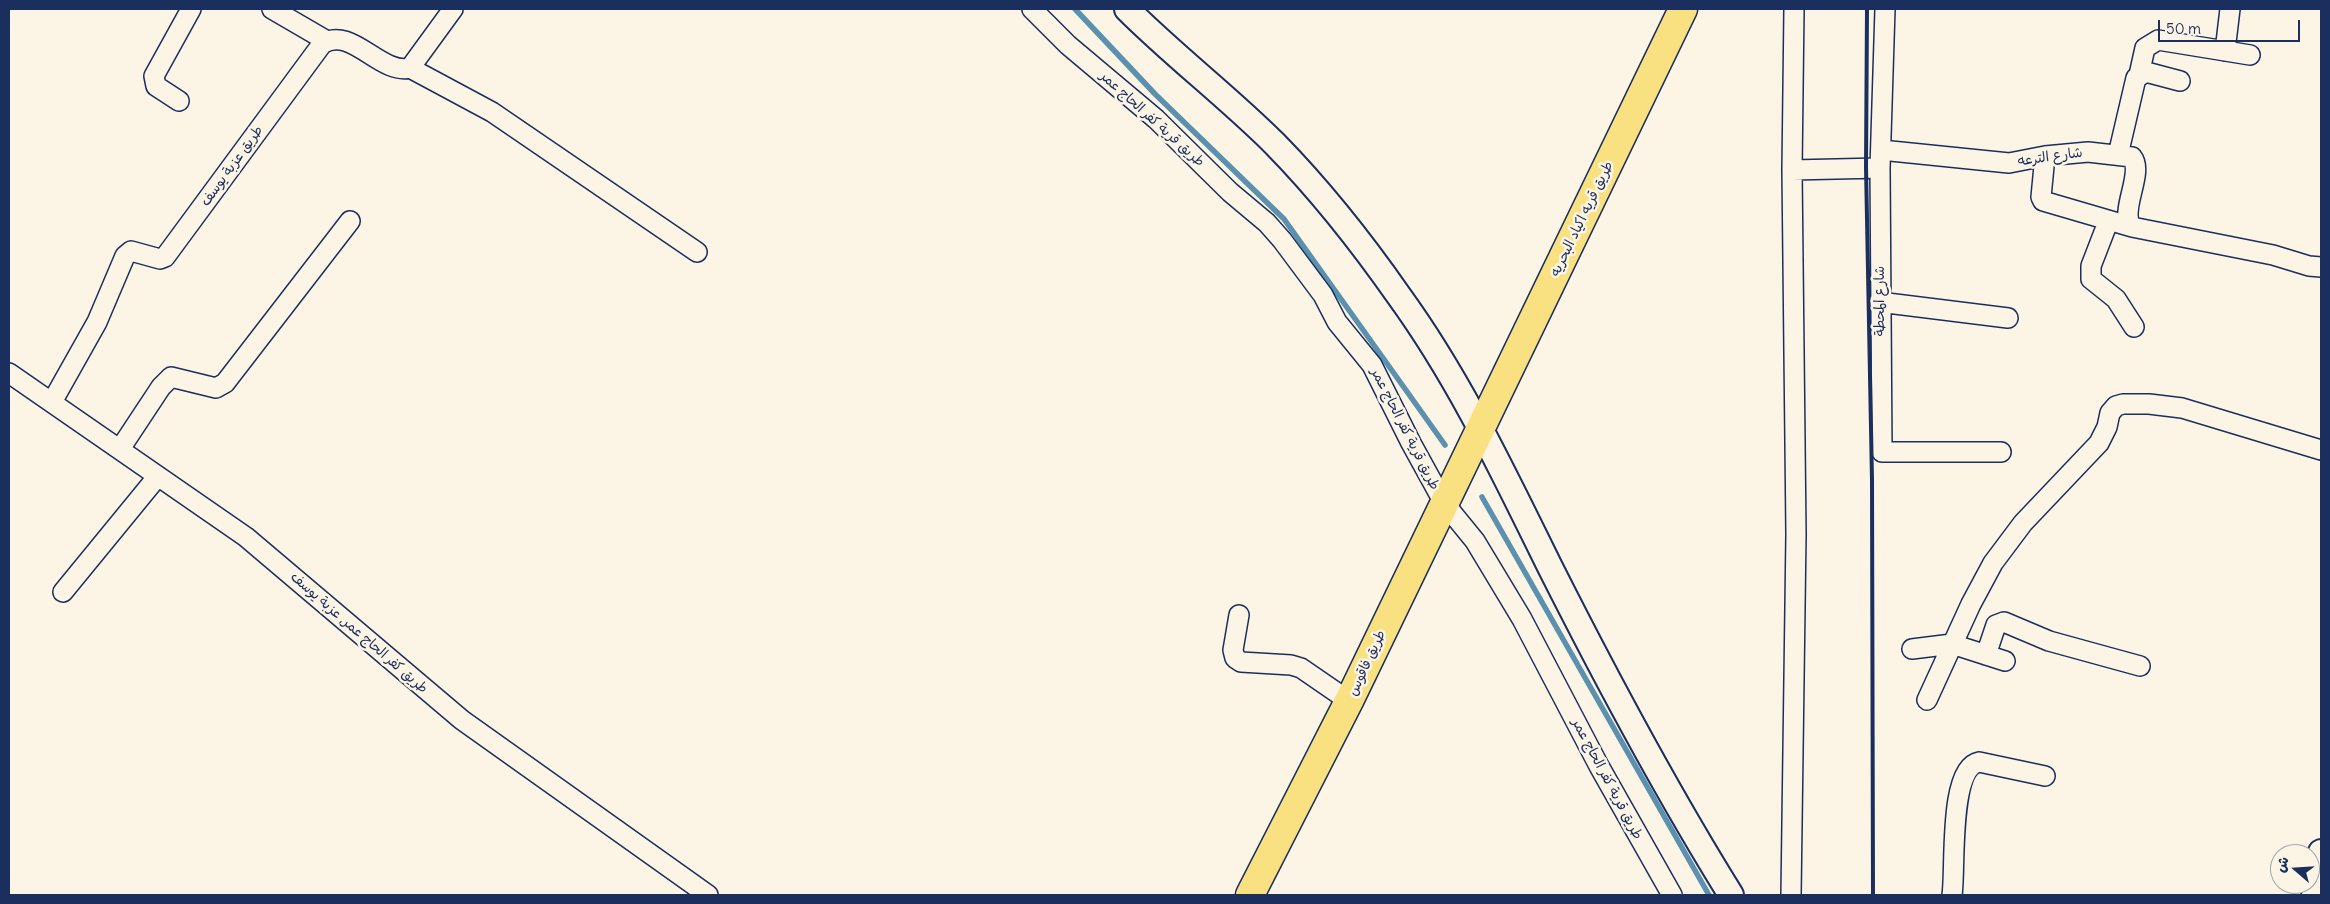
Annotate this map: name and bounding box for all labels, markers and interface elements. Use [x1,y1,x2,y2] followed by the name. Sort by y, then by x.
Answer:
[2160,10,2302,42] scale bar
[2166,19,2201,38] text: 50 m
[1096,68,1208,170] street label: طريق قرية كفر الحاج عمر
[197,122,267,210] street label: طريق عزبة يوسف
[2016,144,2084,170] street label: شارع الترعه
[1547,159,1617,279] street label: طريق قريه اكياد البحريه
[1872,266,1888,336] street label: شارع المحطة
[1367,365,1443,493] street label: طريق قرية كفر الحاج عمر
[287,569,431,697] street label: طريق كفر الحاج عمر, عزبة يوسف
[1344,627,1390,699] street label: طريق فاقوس
[1568,715,1646,843] street label: طريق قرية كفر الحاج عمر
[2270,844,2320,894] north arrow
[2271,854,2293,875] text: ش

